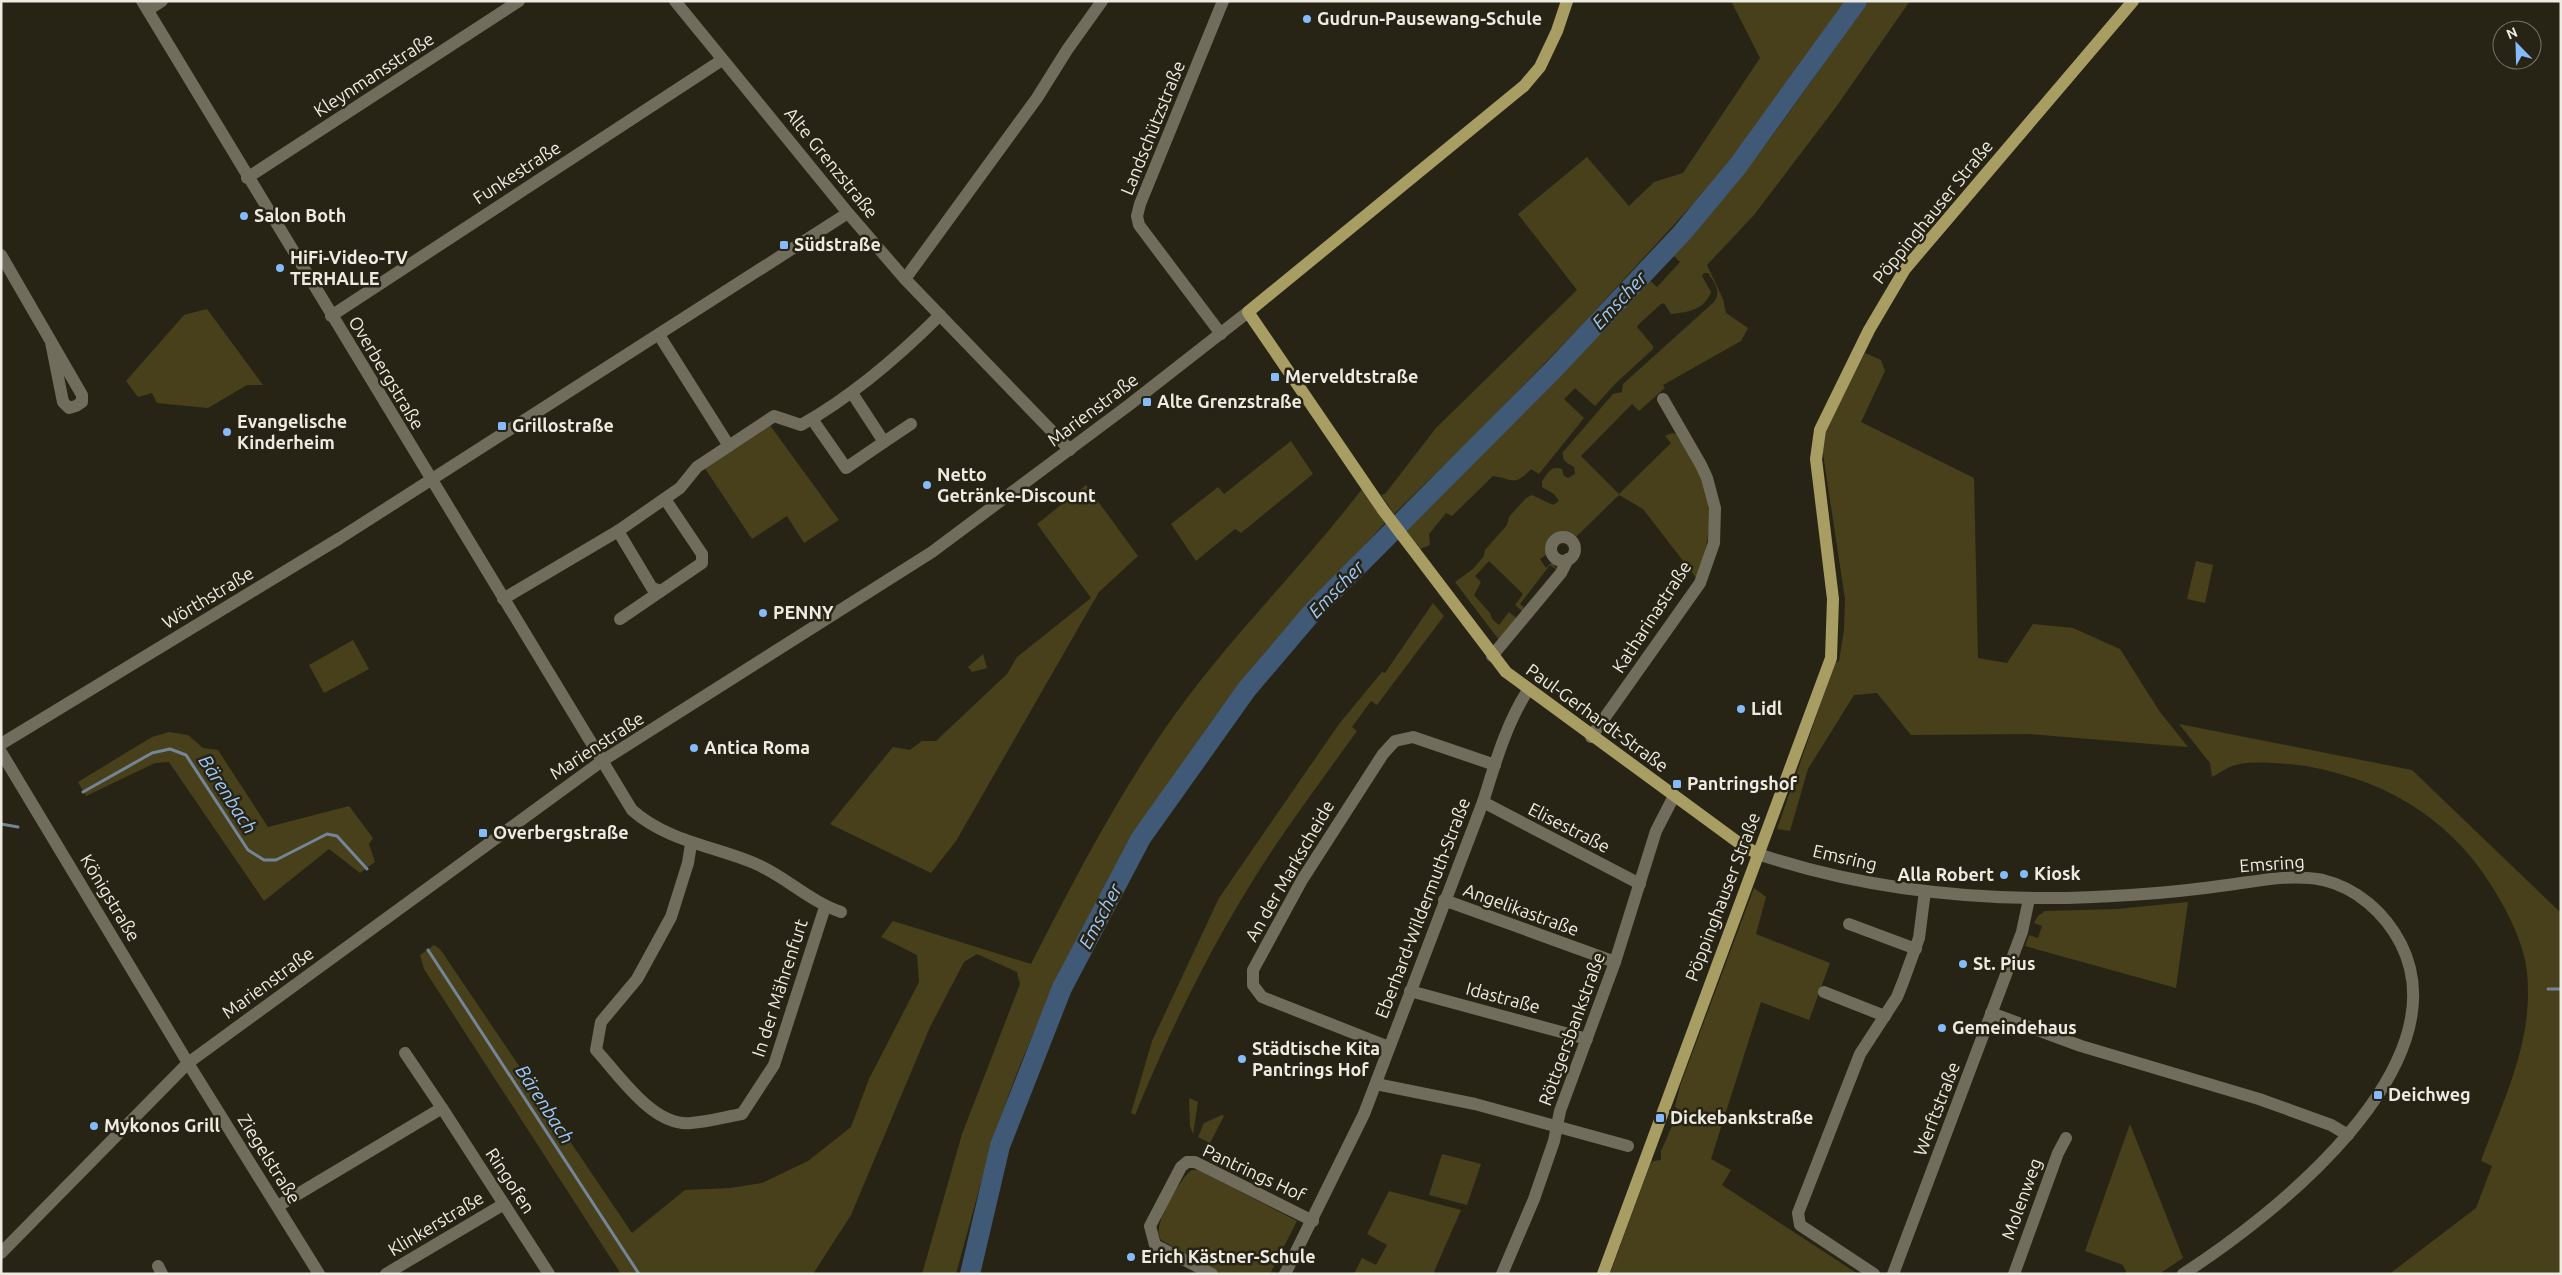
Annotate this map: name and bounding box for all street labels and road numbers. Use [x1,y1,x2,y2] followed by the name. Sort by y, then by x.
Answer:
[310,28,437,120] street label: Kleynmansstraße
[1116,58,1188,198] street label: Landschützstraße
[781,103,882,222] street label: Alte Grenzstraße
[469,136,564,208] street label: Funkestraße
[1868,136,1996,287] street label: Pöppinghauser Straße
[345,312,429,433] street label: Overbergstraße
[1043,369,1142,450] street label: Marienstraße
[1608,557,1695,676] street label: Katharinastraße
[158,562,257,632] street label: Wörthstraße
[1523,659,1673,775] street label: Paul-Gerhardt-Straße
[546,707,647,783] street label: Marienstraße
[1371,795,1473,1021] street label: Eberhard-Wildermuth-Straße
[1241,796,1338,945] street label: An der Markscheide
[1525,798,1613,856] street label: Elisestraße
[1681,809,1763,984] street label: Pöppinghauser Straße
[1811,840,1879,874] street label: Emsring
[77,850,145,945] street label: Königstraße
[2239,851,2305,875] street label: Emsring
[1461,879,1582,939] street label: Angelikastraße
[747,916,811,1059] street label: In der Mährenfurt
[218,942,317,1022] street label: Marienstraße
[1534,949,1608,1108] street label: Röttgersbankstraße
[1464,978,1543,1017] street label: Idastraße
[1909,1059,1963,1158] street label: Werftstraße
[234,1110,305,1207] street label: Ziegelstraße
[1200,1140,1309,1205] street label: Pantrings Hof
[482,1144,539,1217] street label: Ringofen
[1997,1155,2045,1242] street label: Molenweg
[384,1187,487,1259] street label: Klinkerstraße

